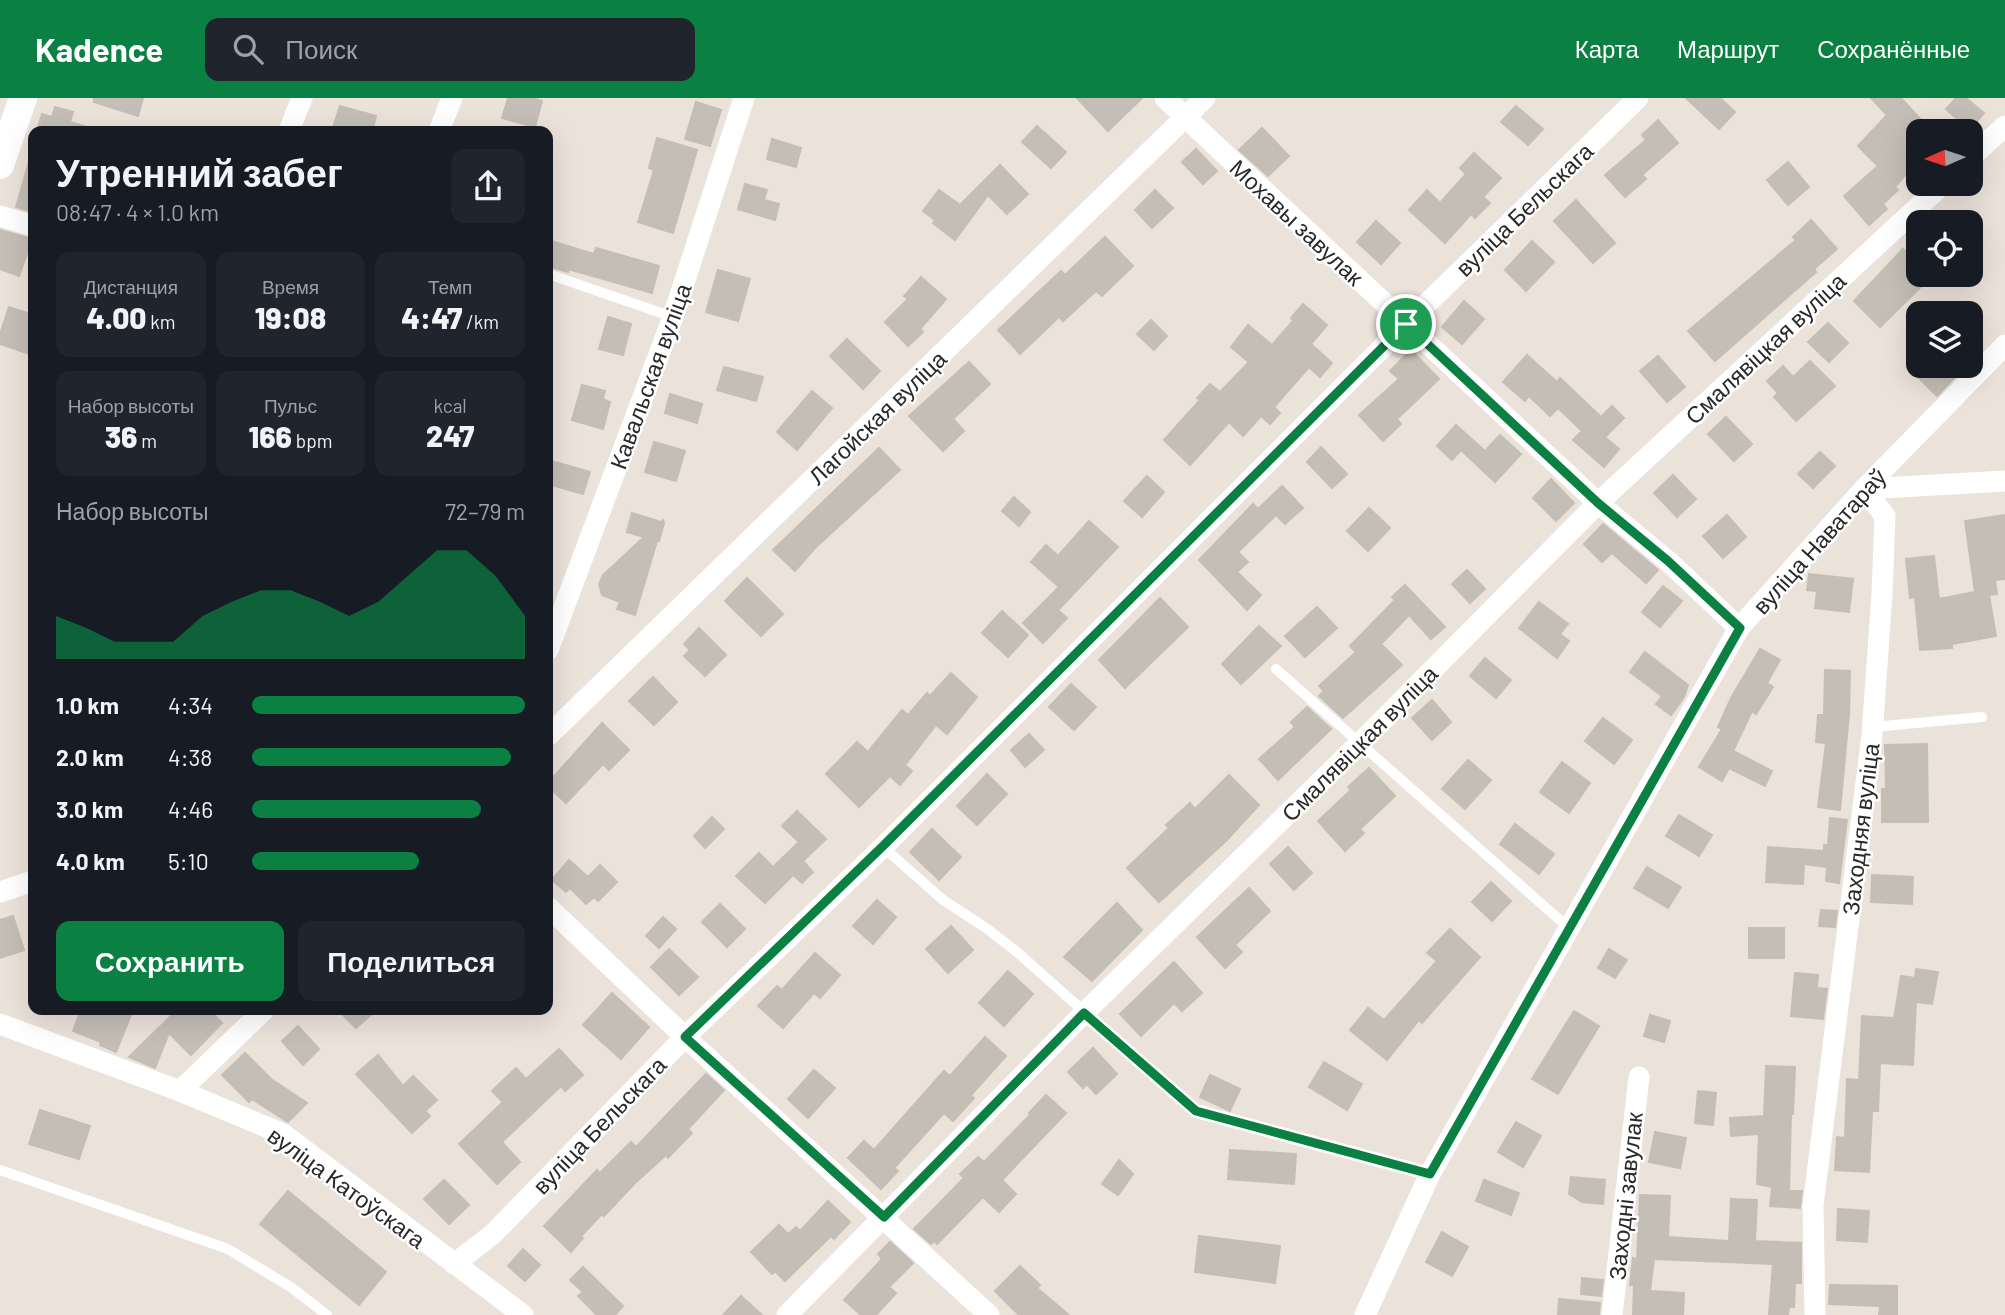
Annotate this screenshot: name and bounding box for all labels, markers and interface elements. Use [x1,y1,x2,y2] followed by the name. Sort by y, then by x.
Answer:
[205,18,695,81] search box
[35,29,163,69] text: Kadence
[229,30,267,68] icon: search
[285,33,357,64] text: Поиск
[1575,34,1639,63] text: Карта
[1677,34,1779,63] text: Маршрут
[1817,34,1970,63] text: Сохранённые
[1906,119,1983,196] north arrow
[1906,119,1983,378] map controls
[1450,136,1599,282] street label: вуліца Бельскага
[56,149,343,195] text: Утренний забег
[451,149,525,223] button: share
[1225,153,1370,291] street label: Мохавы завулак
[56,198,219,226] text: 08:47 · 4 × 1.0 km
[1906,210,1983,287] button: locate
[1679,266,1851,430] street label: Смалявіцкая вуліца
[84,275,178,298] text: Дистанция
[262,275,319,298] text: Время
[428,275,472,298] text: Темп
[603,279,697,473] street label: Кавальская вуліца
[1376,294,1436,354] pin
[86,299,146,335] text: 4.00
[255,299,326,335] text: 19:08
[401,299,462,335] text: 4:47
[1906,301,1983,378] button: layers
[1387,305,1425,343] icon: arrive
[146,310,176,333] text: km
[462,310,499,333] text: /km
[802,344,952,490] street label: Лагойская вуліца
[68,394,194,417] text: Набор высоты
[264,394,317,417] text: Пульс
[434,394,467,417] text: kcal
[426,417,474,453] text: 247
[105,418,137,454] text: 36
[249,418,292,454] text: 166
[137,429,157,452] text: m
[292,429,332,452] text: bpm
[1746,462,1892,619] street label: вуліца Наватараў
[56,497,209,525] text: Набор высоты
[445,497,525,525] text: 72–79 m
[1275,659,1443,827] street label: Смалявіцкая вуліца
[56,691,119,719] text: 1.0 km
[168,691,213,719] text: 4:34
[1836,741,1884,917] street label: Заходняя вуліца
[56,743,124,771] text: 2.0 km
[168,743,212,771] text: 4:38
[56,795,123,823] text: 3.0 km
[168,795,213,823] text: 4:46
[56,847,125,875] text: 4.0 km
[168,847,209,875] text: 5:10
[56,921,284,1001] button: Сохранить
[298,921,525,1001] button: Поделиться
[526,1050,672,1199] street label: вуліца Бельскага
[1602,1110,1648,1281] street label: Заходні завулак
[263,1121,431,1254] street label: вуліца Катоўскага

